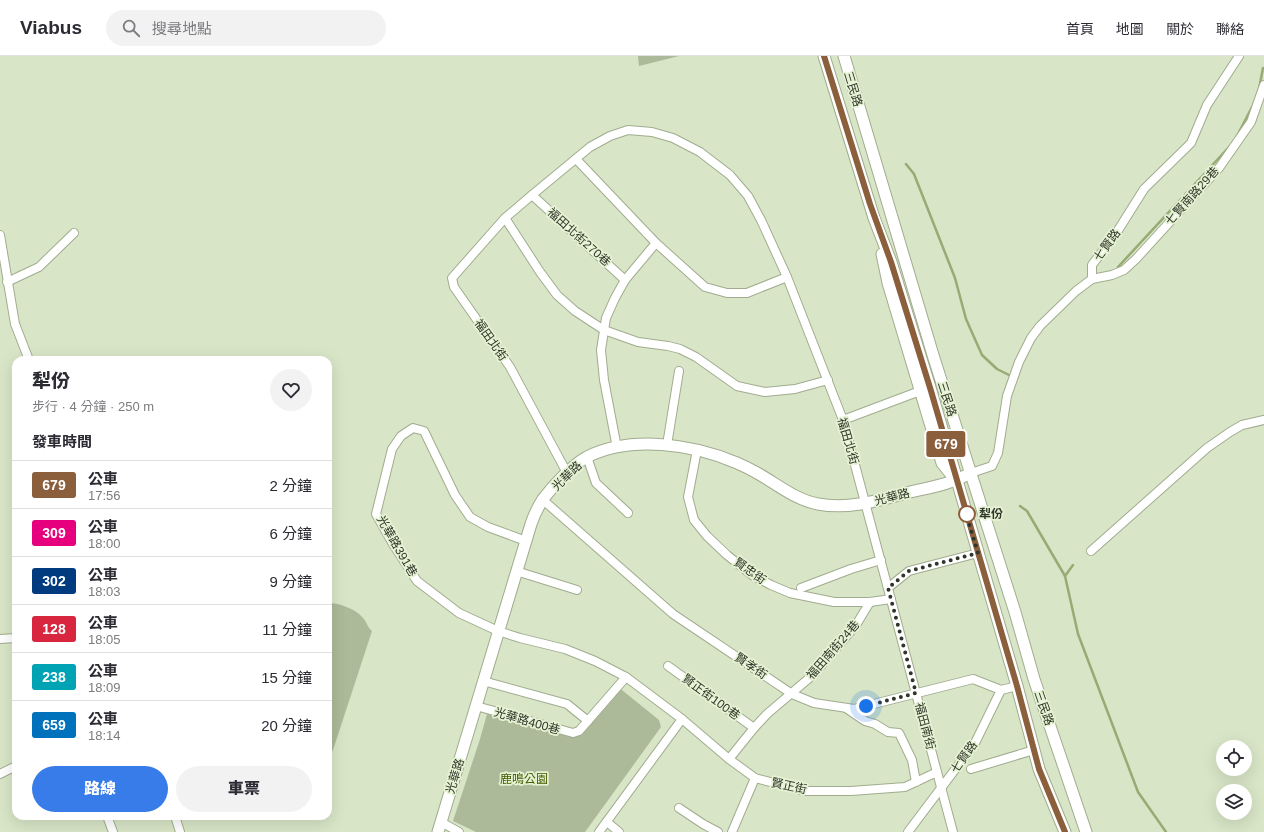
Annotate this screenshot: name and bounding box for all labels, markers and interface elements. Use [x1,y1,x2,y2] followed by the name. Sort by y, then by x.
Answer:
[106,10,386,46] search box
[20,17,82,38] text: Viabus
[120,17,142,39] icon: search
[152,20,212,37] text: 搜尋地點
[1066,21,1094,37] text: 首頁
[1116,21,1144,37] text: 地圖
[1166,21,1194,37] text: 關於
[1216,21,1244,37] text: 聯絡
[841,70,865,108] street label: 三民路
[1162,164,1222,228] street label: 七賢南路29巷
[545,205,613,269] street label: 福田北街270巷
[1091,226,1123,264] street label: 七賢路
[471,316,511,364] street label: 福田北街
[270,369,312,411] button: heart
[32,370,70,391] text: 犁份
[935,380,959,418] street label: 三民路
[32,399,154,414] text: 步行 · 4 分鐘 · 250 m
[835,416,861,466] street label: 福田北街
[923,431,969,457] line badge: 679
[32,433,92,450] text: 發車時間
[934,436,958,452] text: 679
[549,458,585,494] street label: 光華路
[88,470,118,487] text: 公車
[42,477,66,493] text: 679
[269,477,312,494] text: 2 分鐘
[873,486,911,508] street label: 光華路
[88,488,121,503] text: 17:56
[958,505,976,523] marker: 犁份
[979,507,1003,521] place label: 犁份
[374,513,420,579] street label: 光華路391巷
[88,518,118,535] text: 公車
[42,525,66,541] text: 309
[269,525,312,542] text: 6 分鐘
[88,536,121,551] text: 18:00
[731,555,769,587] street label: 賢忠街
[88,566,118,583] text: 公車
[42,573,66,589] text: 302
[269,573,312,590] text: 9 分鐘
[88,584,121,599] text: 18:03
[88,614,118,631] text: 公車
[804,618,862,682] street label: 福田南街24巷
[42,621,66,637] text: 128
[262,621,312,638] text: 11 分鐘
[88,632,121,647] text: 18:05
[732,650,770,682] street label: 賢孝街
[88,662,118,679] text: 公車
[42,669,66,685] text: 238
[261,669,312,686] text: 15 分鐘
[679,671,743,723] street label: 賢正街100巷
[88,680,121,695] text: 18:09
[1032,689,1056,727] street label: 三民路
[856,696,876,716] your location
[912,701,938,751] street label: 福田南街
[492,705,562,737] street label: 光華路400巷
[88,710,118,727] text: 公車
[42,717,66,733] text: 659
[261,717,312,734] text: 20 分鐘
[88,728,121,743] text: 18:14
[948,738,980,776] street label: 七賢路
[1216,740,1252,820] map controls
[1216,740,1252,776] button: locate
[443,757,467,795] street label: 光華路
[32,766,168,812] button: 路線
[176,766,312,812] button: 車票
[500,772,548,786] park label: 鹿鳴公園
[770,775,808,797] street label: 賢正街
[1216,784,1252,820] button: layers

